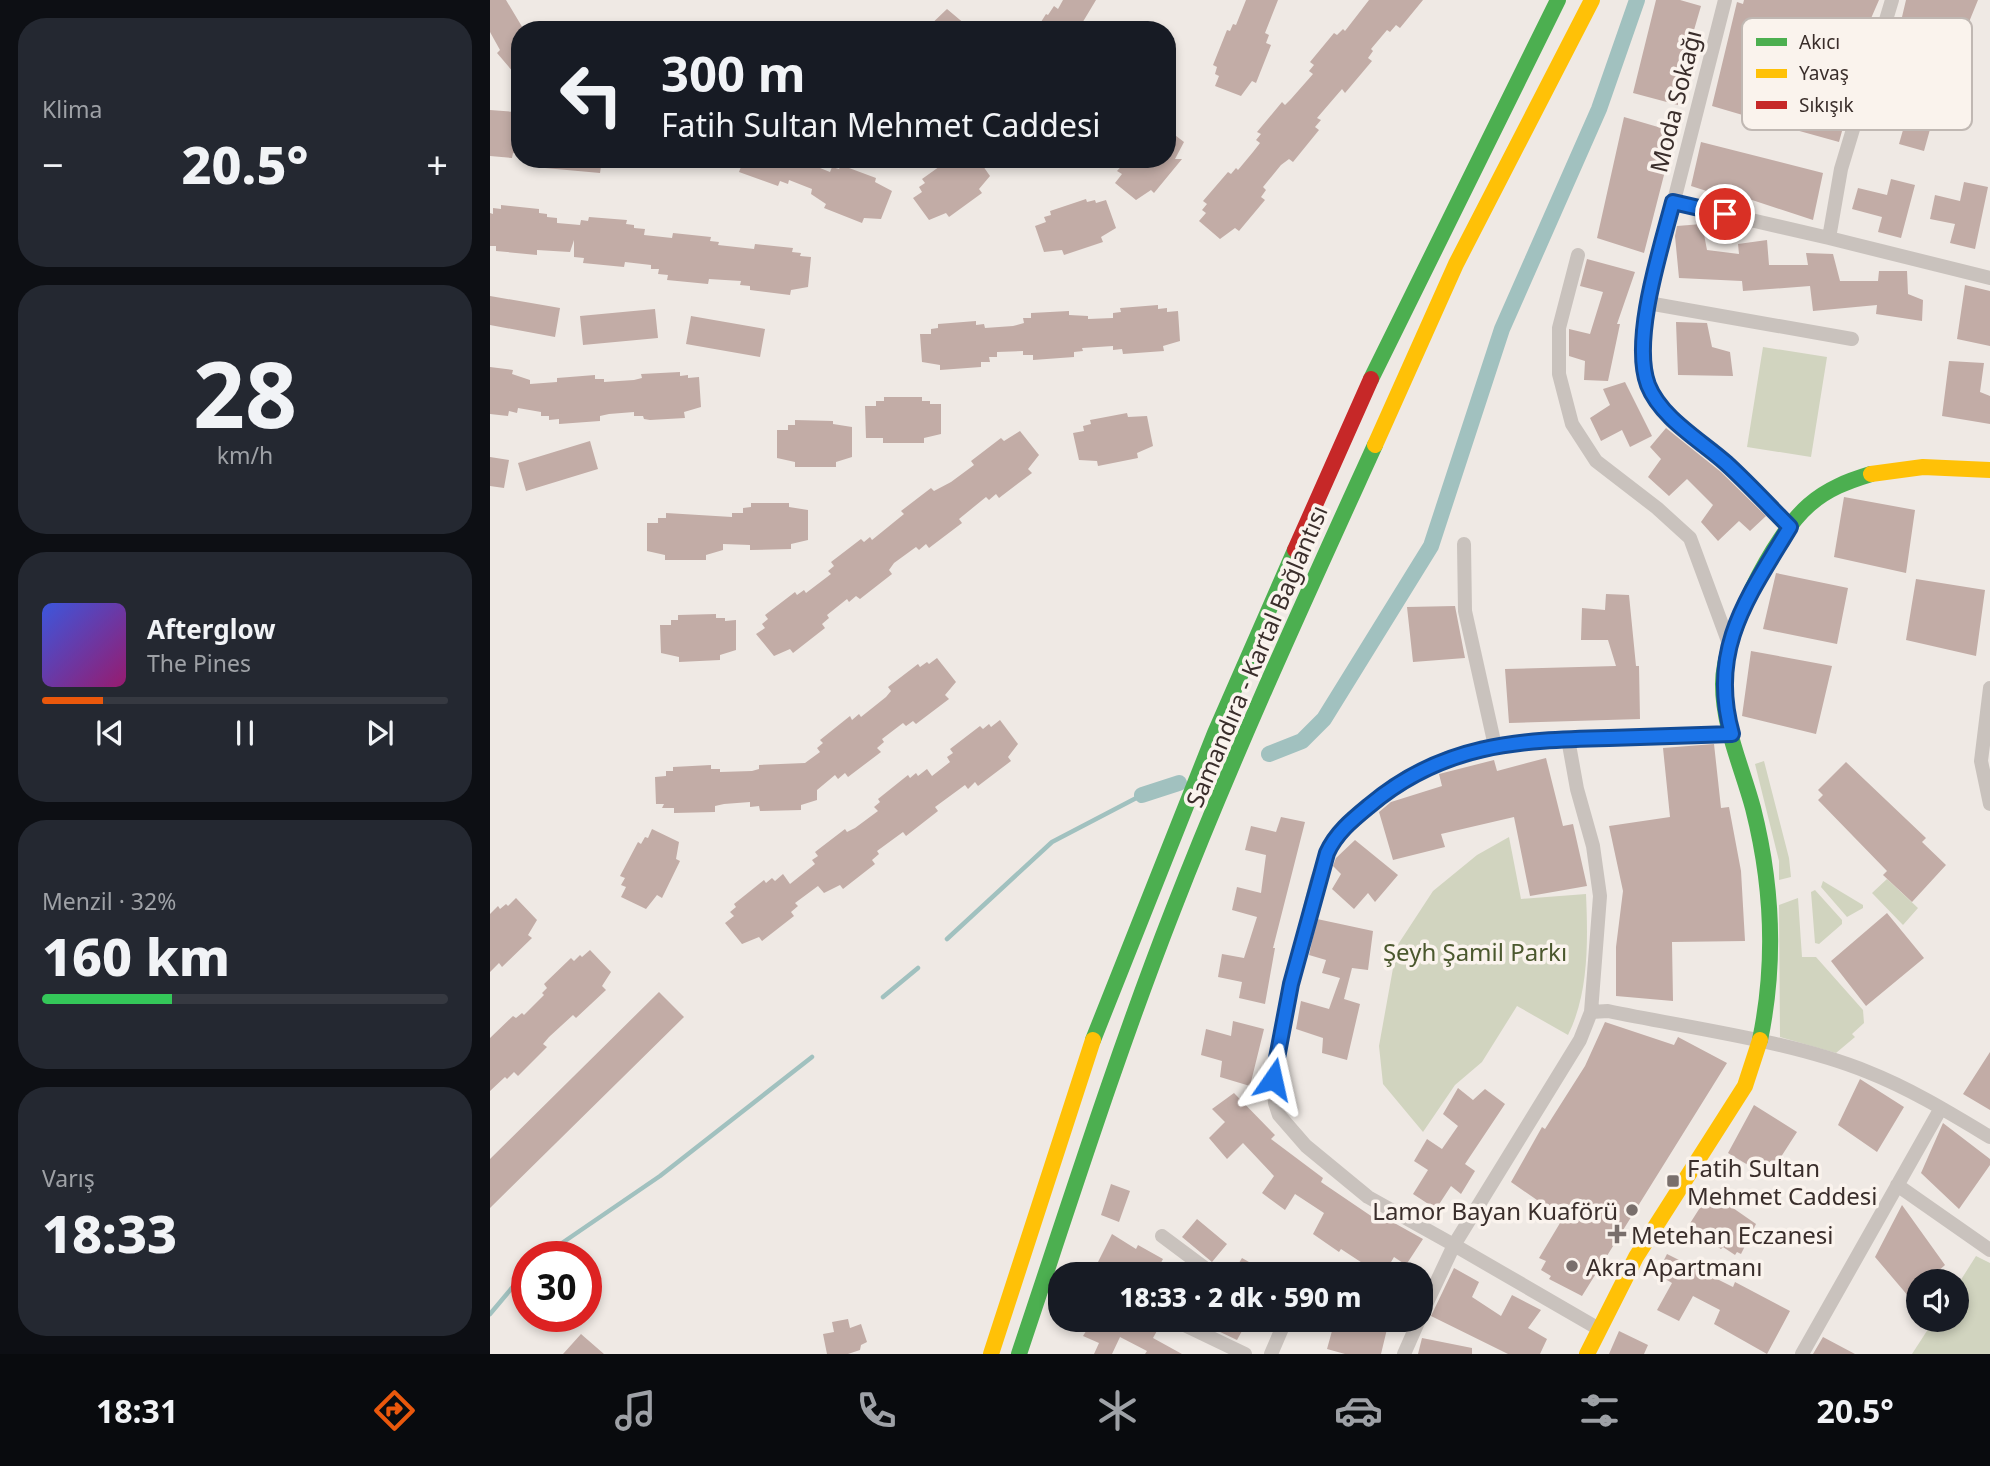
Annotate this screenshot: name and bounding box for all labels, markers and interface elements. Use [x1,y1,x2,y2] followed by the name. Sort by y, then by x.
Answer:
[1742,18,1972,130] legend
[1641,26,1709,176] street label: Moda Sokağı
[1799,29,1840,55] text: Akıcı
[661,40,806,106] text: 300 m
[546,49,637,140] icon: left
[1799,60,1849,86] text: Yavaş
[1799,92,1854,118] text: Sıkışık
[42,93,103,125] text: Klima
[661,103,1101,146] text: Fatih Sultan Mehmet Caddesi
[182,128,308,199] text: 20.5°
[42,138,64,190] text: −
[426,138,448,190] text: +
[1695,184,1755,244] pin
[1706,195,1744,233] icon: arrive
[193,331,297,455] text: 28
[217,439,273,471] text: km/h
[1177,500,1335,812] street label: Samandıra - Kartal Bağlantısı
[147,611,275,647] text: Afterglow
[147,647,251,679] text: The Pines
[91,714,129,752] icon: previous
[226,714,264,752] icon: pause
[361,714,399,752] icon: next
[42,885,176,917] text: Menzil · 32%
[42,920,230,991] text: 160 km
[1383,935,1567,968] park label: Şeyh Şamil Parkı
[1236,1042,1310,1116] position arrow
[1687,1151,1877,1212] place label: Fatih Sultan Mehmet Caddesi
[42,1162,95,1194] text: Varış
[1665,1173,1681,1189] marker: Fatih Sultan Mehmet Caddesi
[1372,1194,1618,1227] place label: Lamor Bayan Kuaförü
[42,1197,177,1268] text: 18:33
[1624,1202,1640,1218] marker: Lamor Bayan Kuaförü
[1631,1218,1834,1251] place label: Metehan Eczanesi
[1609,1226,1625,1242] marker: Metehan Eczanesi
[511,1241,602,1332] speed limit sign: 30
[1586,1250,1762,1283] place label: Akra Apartmanı
[1564,1258,1580,1274] marker: Akra Apartmanı
[1906,1269,1969,1332] map controls
[1906,1269,1969,1332] button: sound
[1120,1279,1361,1315] text: 18:33 · 2 dk · 590 m
[370,1386,419,1435] icon: directions
[611,1386,660,1435] icon: music
[852,1386,901,1435] icon: phone
[1093,1386,1142,1435] icon: climate
[1334,1386,1383,1435] icon: car
[1575,1386,1624,1435] icon: filters
[96,1389,178,1432] text: 18:31
[1816,1389,1894,1432] text: 20.5°

